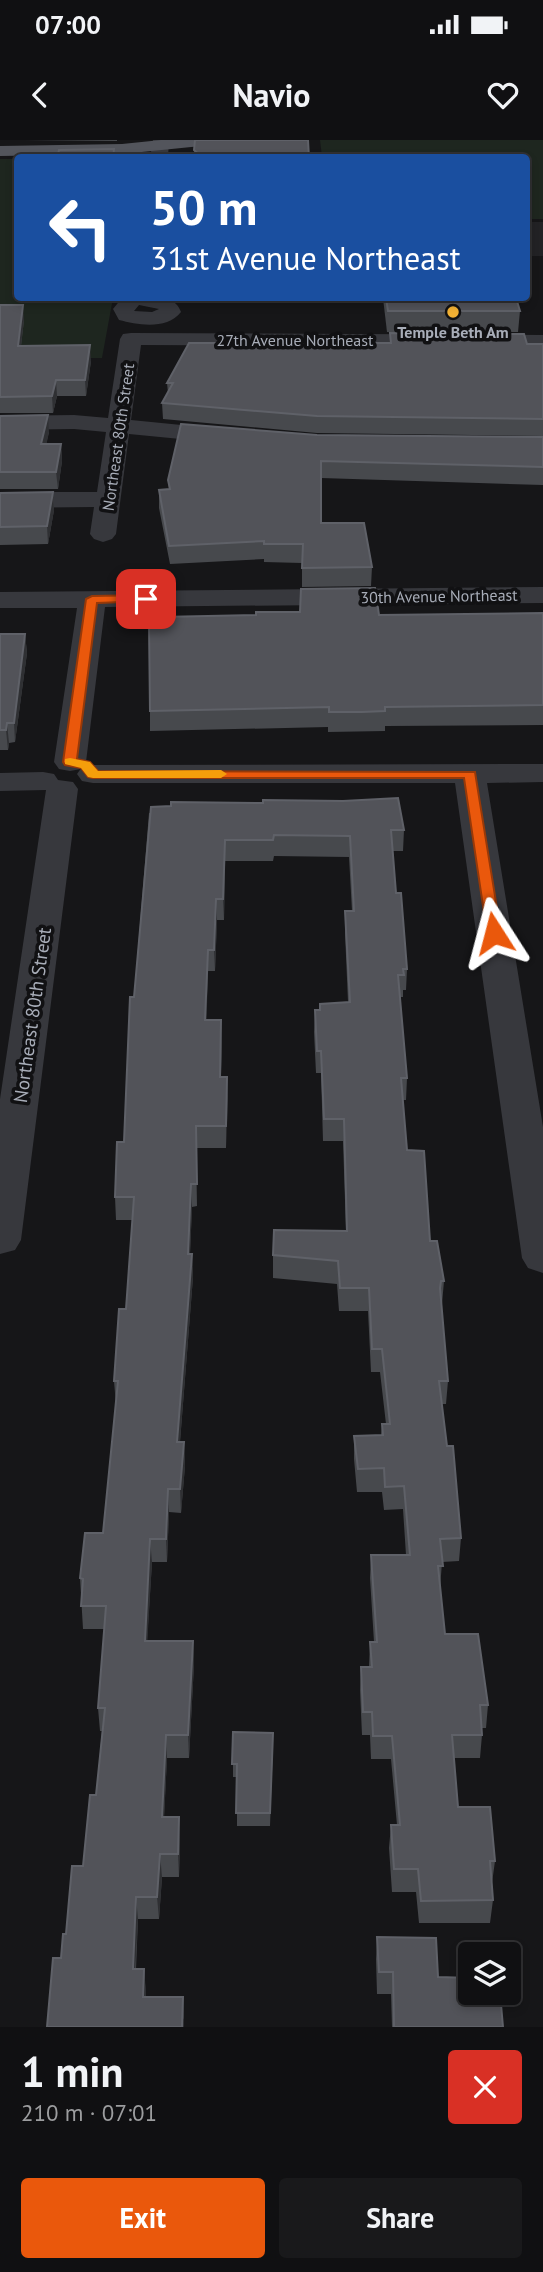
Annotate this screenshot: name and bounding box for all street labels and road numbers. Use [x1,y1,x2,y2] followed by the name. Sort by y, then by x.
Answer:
[217,330,374,350] street label: 27th Avenue Northeast
[98,361,138,512] street label: Northeast 80th Street
[360,585,518,607] street label: 30th Avenue Northeast
[8,925,56,1104] street label: Northeast 80th Street

